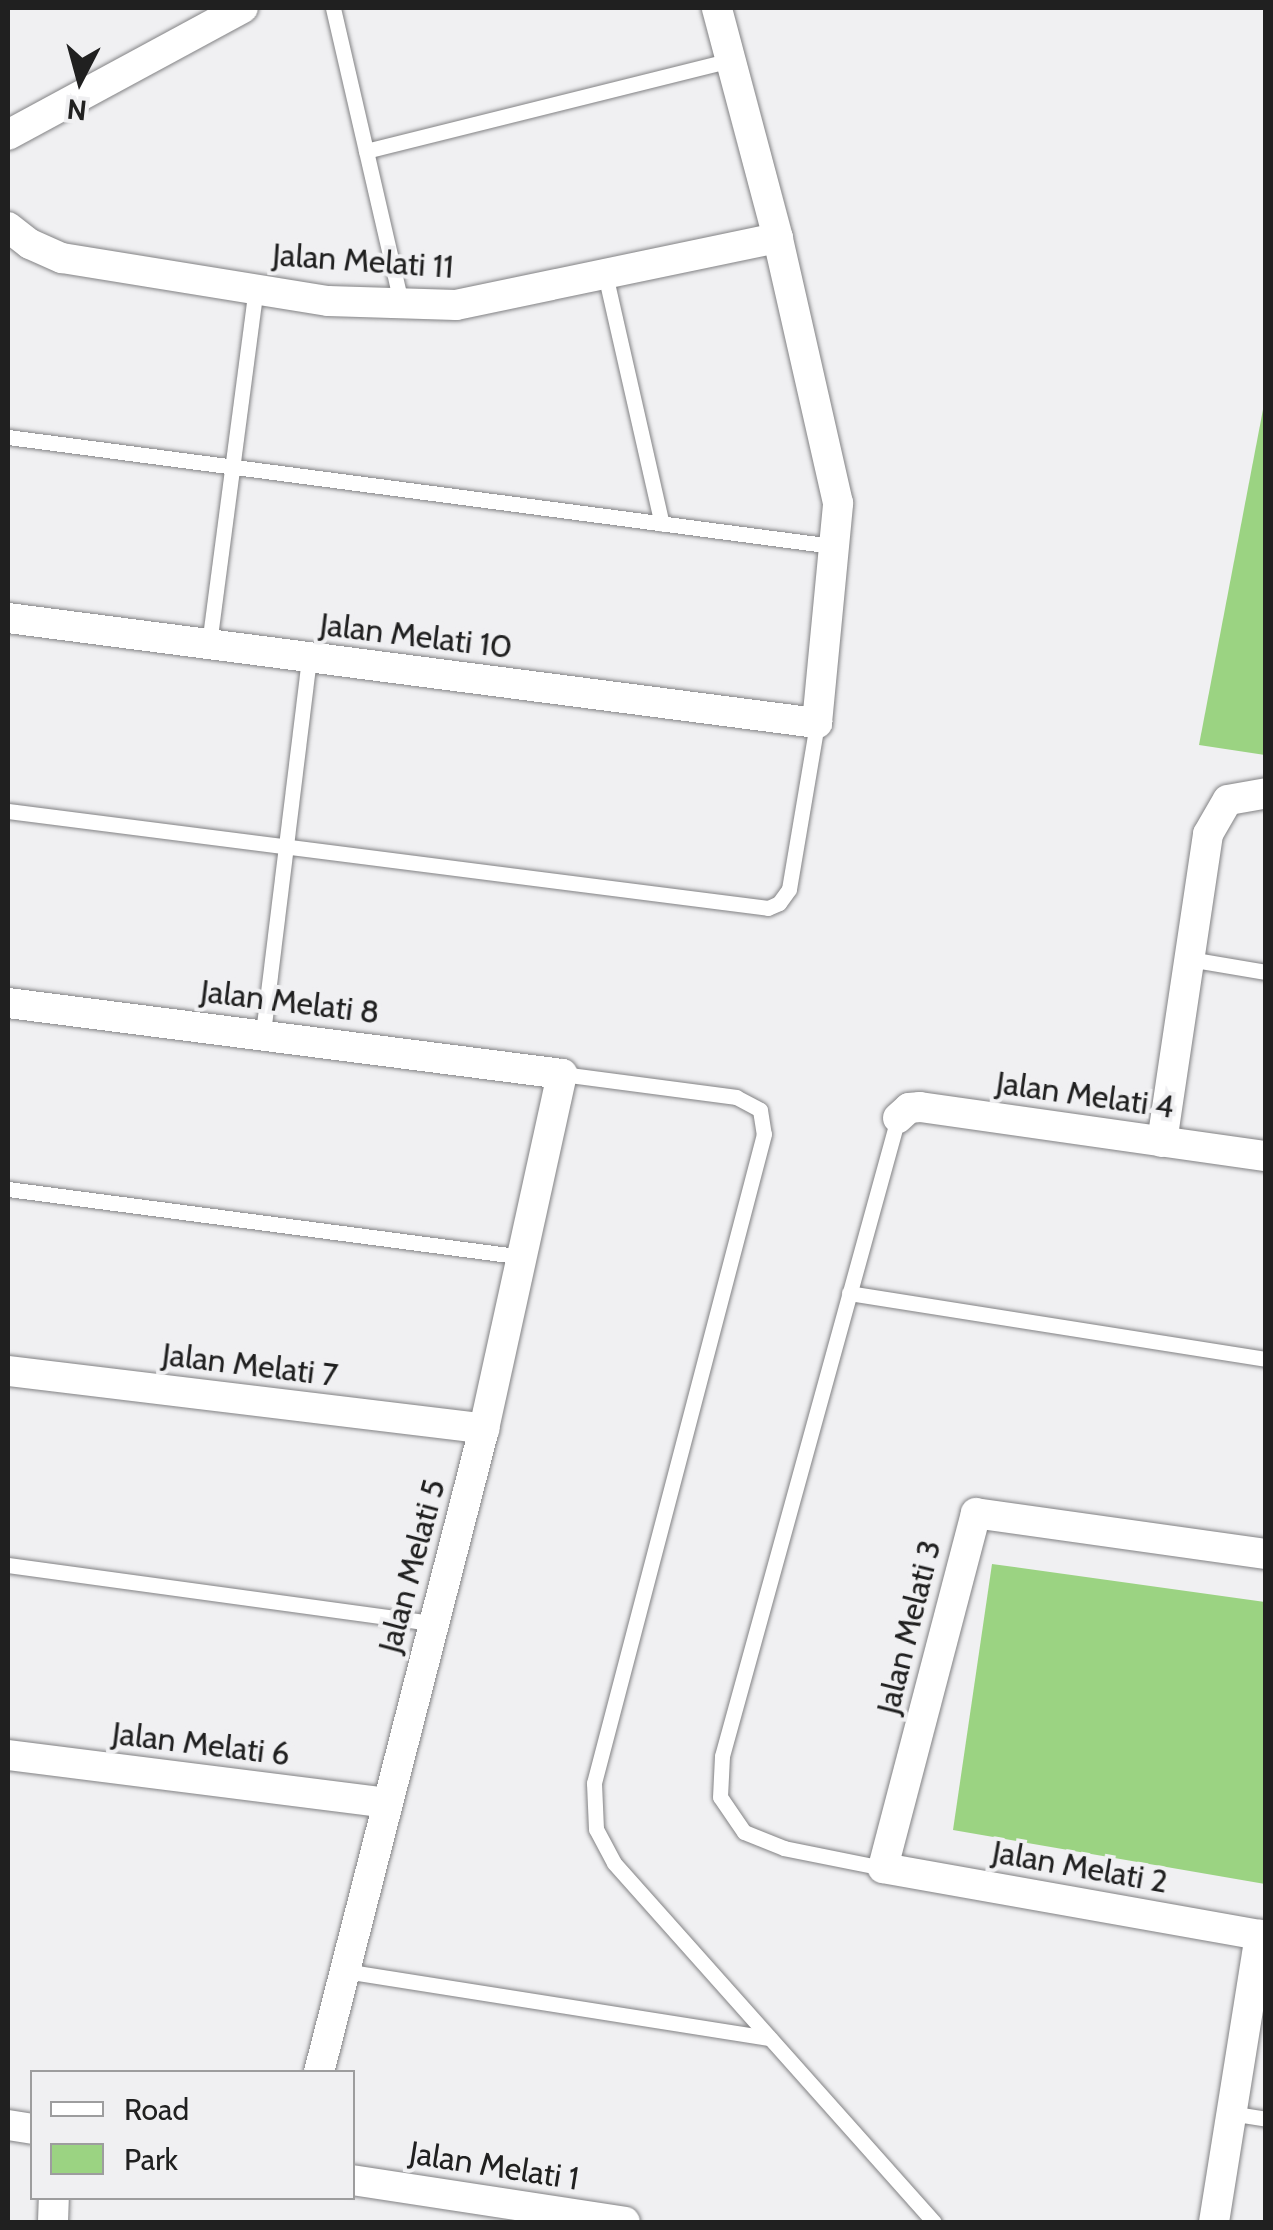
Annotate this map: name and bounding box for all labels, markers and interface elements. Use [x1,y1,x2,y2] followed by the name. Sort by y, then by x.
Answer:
[30,30,130,130] north arrow
[65,92,88,128] text: N
[271,236,455,286] street label: Jalan Melati 11
[318,605,514,667] street label: Jalan Melati 10
[198,972,382,1032] street label: Jalan Melati 8
[994,1064,1176,1126] street label: Jalan Melati 4
[160,1335,340,1395] street label: Jalan Melati 7
[370,1475,454,1657] street label: Jalan Melati 5
[869,1536,949,1718] street label: Jalan Melati 3
[110,1714,292,1774] street label: Jalan Melati 6
[989,1833,1171,1901] street label: Jalan Melati 2
[30,2070,355,2200] legend
[124,2091,189,2128] text: Road
[407,2134,581,2198] street label: Jalan Melati 1
[124,2141,178,2178] text: Park

